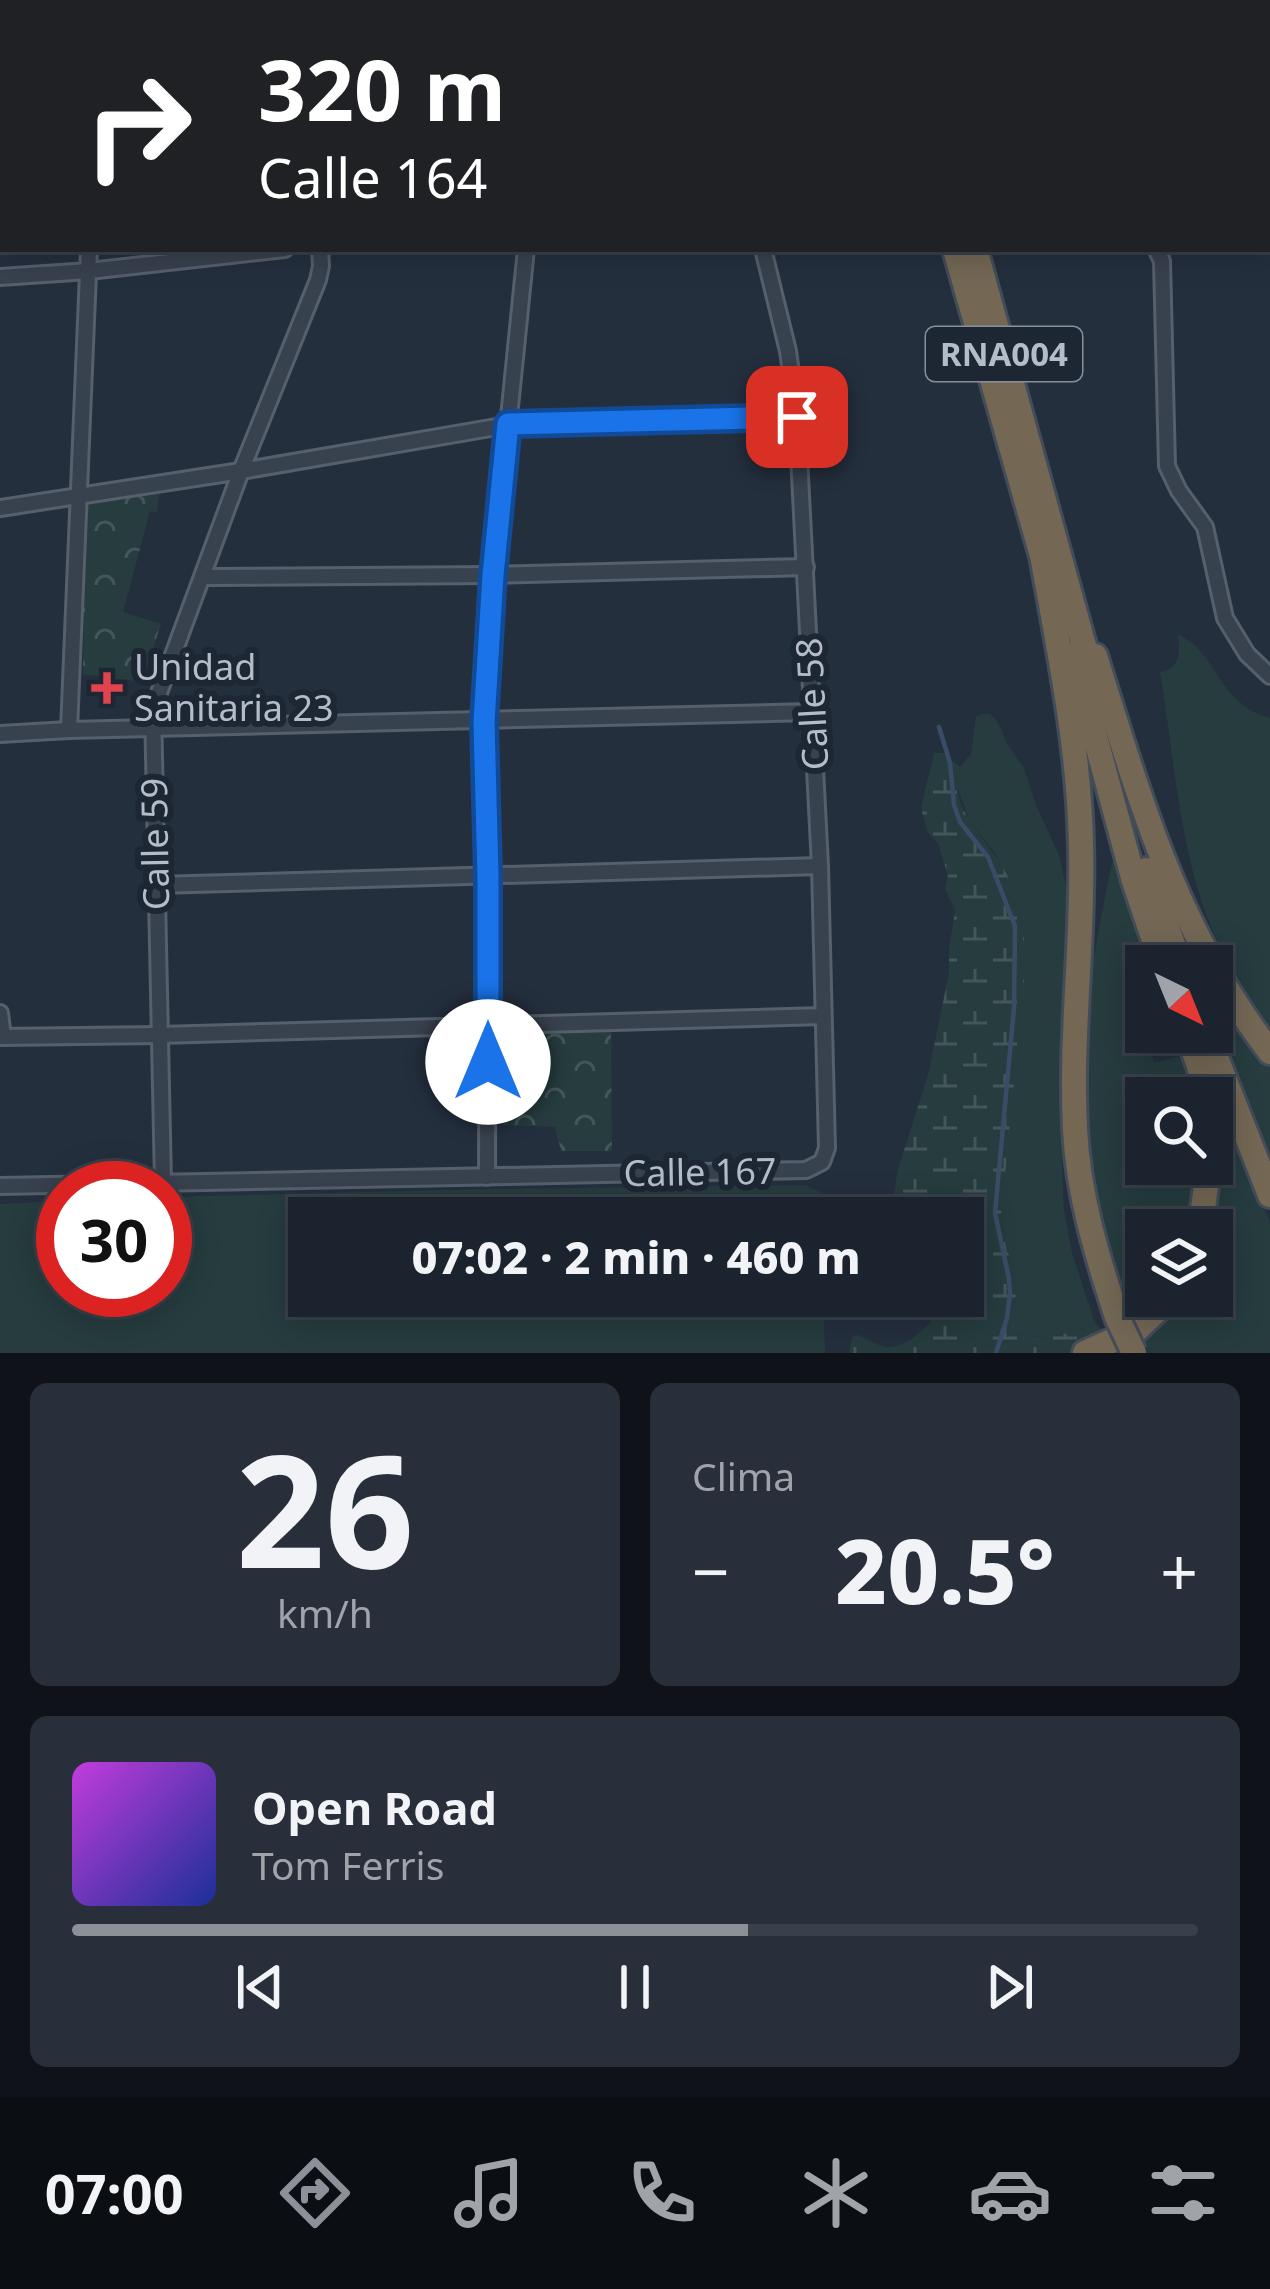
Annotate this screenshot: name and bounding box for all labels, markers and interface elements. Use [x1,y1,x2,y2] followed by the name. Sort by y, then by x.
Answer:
[258,31,506,146] text: 320 m
[60,48,216,204] icon: right
[258,140,487,214] text: Calle 164
[926,327,1082,381] road number: RNA004
[746,366,848,468] pin
[764,384,830,450] icon: arrive
[784,637,839,771] street label: Calle 58
[134,642,334,732] place label: Unidad Sanitaria 23
[91,672,123,704] marker: Unidad Sanitaria 23
[129,777,180,911] street label: Calle 59
[1125,945,1233,1053] north arrow
[1125,945,1233,1317] map controls
[425,999,551,1125] position arrow
[1125,1077,1233,1185] button: search
[623,1146,777,1197] street label: Calle 167
[36,1161,192,1317] speed limit sign: 30
[1125,1209,1233,1317] button: layers
[411,1226,861,1287] text: 07:02 · 2 min · 460 m
[236,1401,414,1614] text: 26
[692,1449,795,1502] text: Clima
[835,1508,1055,1630] text: 20.5°
[692,1525,730,1615] text: −
[1160,1525,1198,1615] text: +
[277,1586,373,1639] text: km/h
[252,1777,497,1838] text: Open Road
[252,1838,444,1891] text: Tom Ferris
[227,1954,293,2020] icon: previous
[602,1954,668,2020] icon: pause
[977,1954,1043,2020] icon: next
[273,2151,357,2235] icon: directions
[447,2151,531,2235] icon: music
[620,2151,704,2235] icon: phone
[794,2151,878,2235] icon: climate
[968,2151,1052,2235] icon: car
[1141,2151,1225,2235] icon: filters
[45,2156,184,2230] text: 07:00

